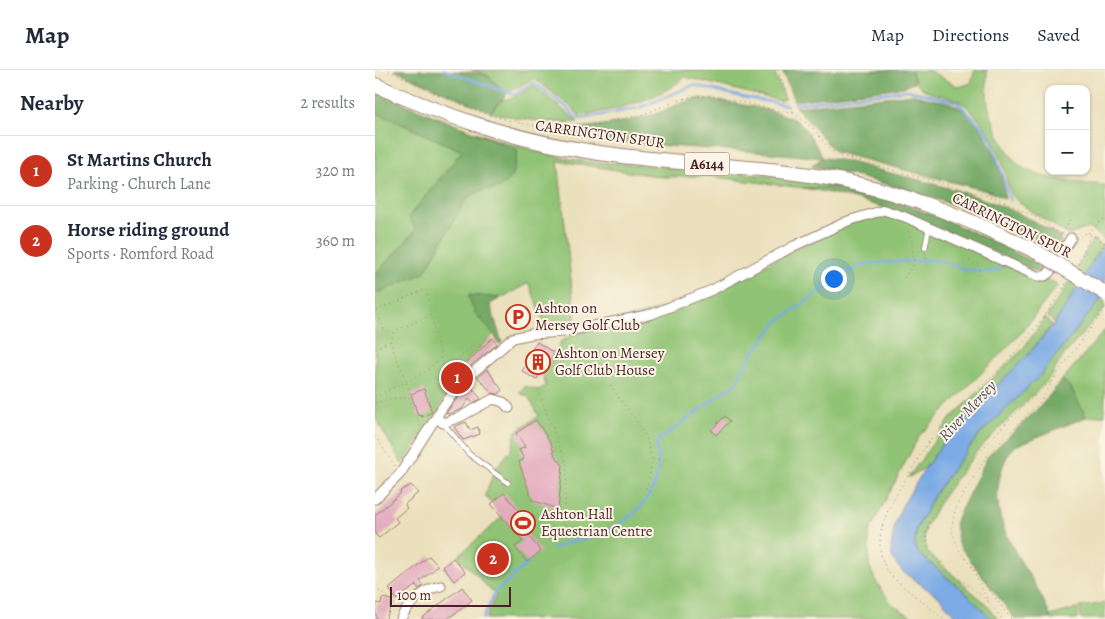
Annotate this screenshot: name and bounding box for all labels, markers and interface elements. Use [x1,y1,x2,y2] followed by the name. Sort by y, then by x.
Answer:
[25,19,69,51] text: Map
[871,23,904,47] text: Map
[932,23,1009,47] text: Directions
[1037,23,1080,47] text: Saved
[1045,85,1090,175] map controls
[1045,85,1090,130] button: +
[20,89,83,117] text: Nearby
[300,92,355,114] text: 2 results
[534,115,667,153] street label: CARRINGTON SPUR
[1045,130,1090,175] button: −
[67,147,212,173] text: St Martins Church
[685,152,729,176] road number: A6144
[33,160,39,182] text: 1
[316,160,355,182] text: 320 m
[67,173,211,195] text: Parking · Church Lane
[949,187,1076,263] street label: CARRINGTON SPUR
[67,217,229,243] text: Horse riding ground
[32,230,40,252] text: 2
[316,230,355,252] text: 360 m
[67,243,214,265] text: Sports · Romford Road
[821,266,847,292] your location
[534,298,640,335] place label: Ashton on Mersey Golf Club
[505,304,531,330] parking icon: Ashton on Mersey Golf Club
[554,343,665,380] place label: Ashton on Mersey Golf Club House
[525,349,551,375] building icon: Ashton on Mersey Golf Club House
[441,359,473,397] pin: 1
[934,375,1002,446] water label: River Mersey
[540,504,653,541] place label: Ashton Hall Equestrian Centre
[510,510,536,536] sports icon: Ashton Hall Equestrian Centre
[477,540,509,578] pin: 2
[390,584,511,607] scale bar
[397,586,431,605] text: 100 m

